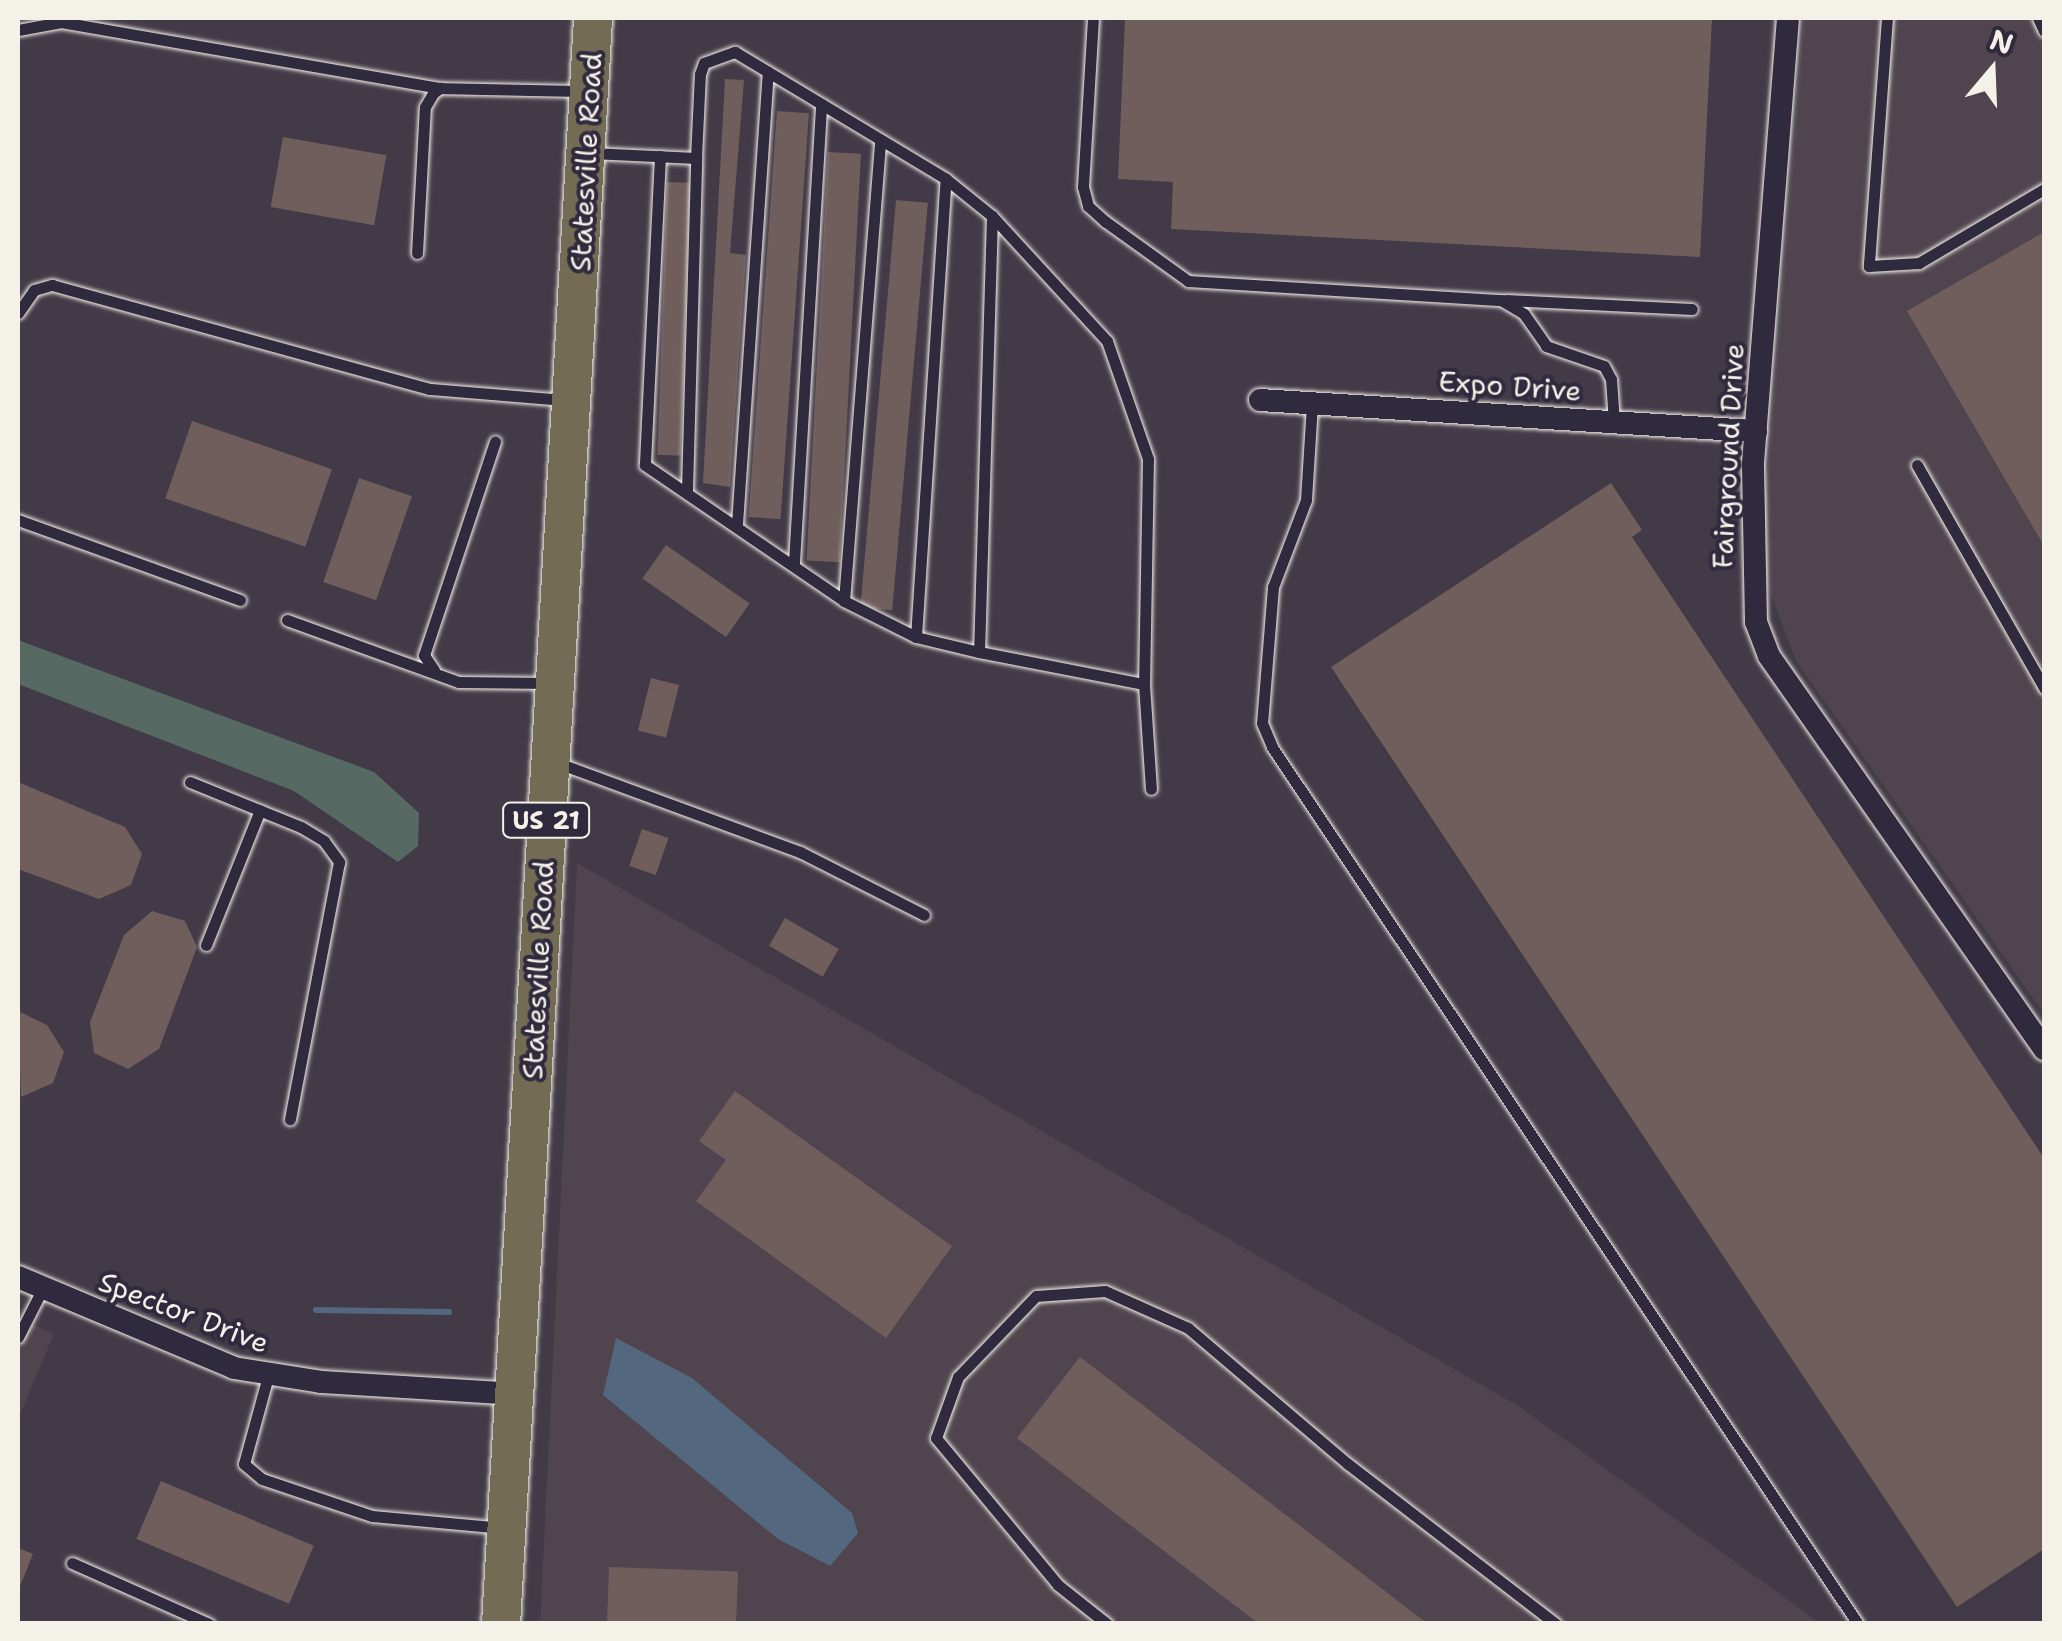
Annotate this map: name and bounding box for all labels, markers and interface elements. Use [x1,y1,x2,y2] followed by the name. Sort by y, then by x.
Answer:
[1942,20,2042,120] north arrow
[1985,20,2018,63] text: N
[563,52,609,272] street label: Statesville Road
[1705,342,1751,570] street label: Fairground Drive
[1437,364,1583,408] street label: Expo Drive
[501,800,591,840] road number: US 21
[515,860,561,1080] street label: Statesville Road
[94,1264,274,1360] street label: Spector Drive

